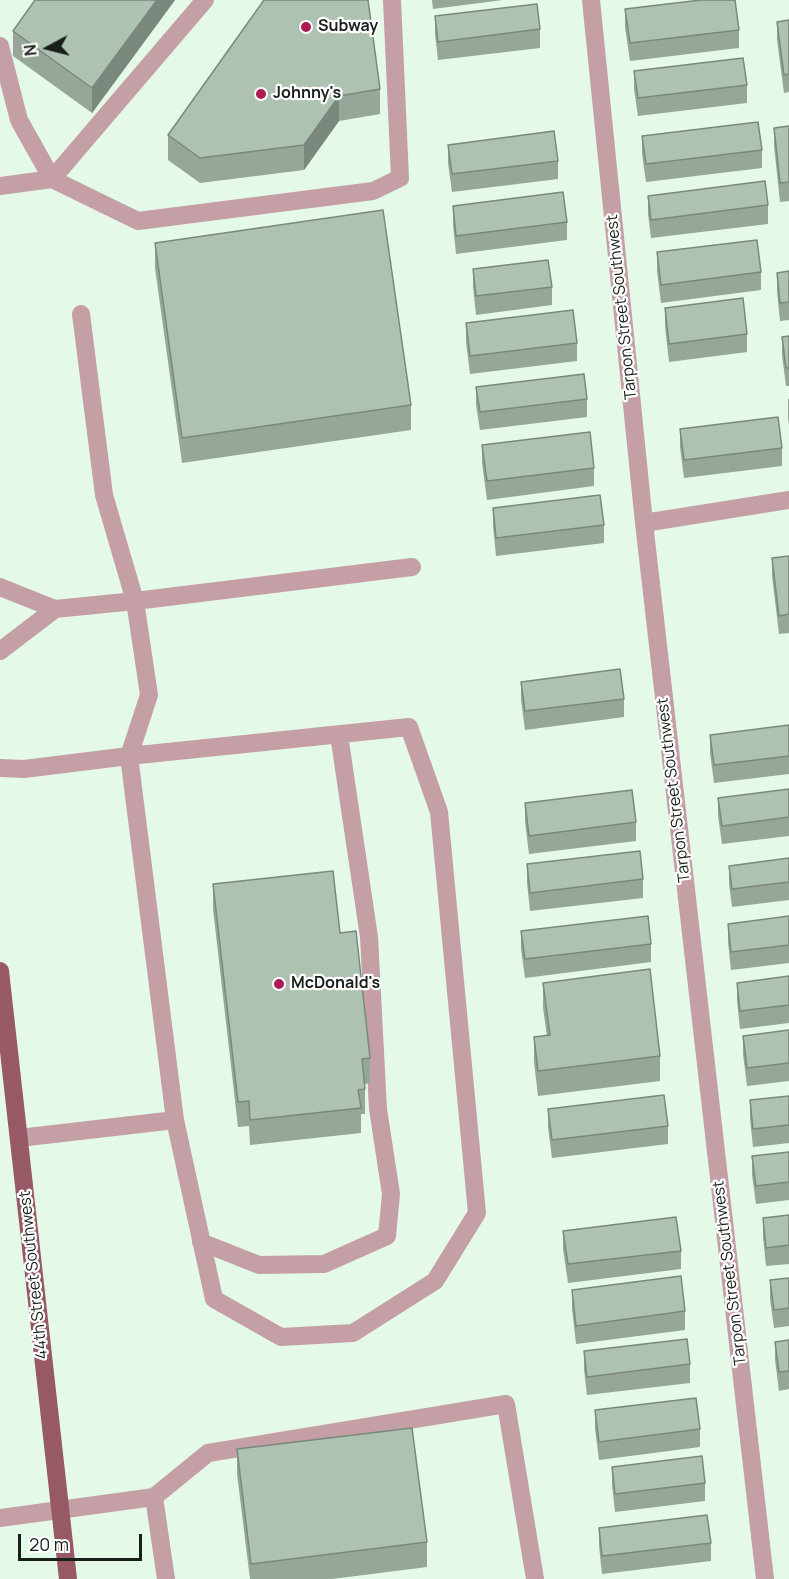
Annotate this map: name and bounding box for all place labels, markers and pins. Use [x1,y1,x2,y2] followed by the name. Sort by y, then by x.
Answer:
[318,17,378,37] place label: Subway
[299,20,313,34] marker: Subway
[273,84,341,104] place label: Johnny's
[254,87,268,101] marker: Johnny's
[291,974,380,994] place label: McDonald's
[272,977,286,991] marker: McDonald's

